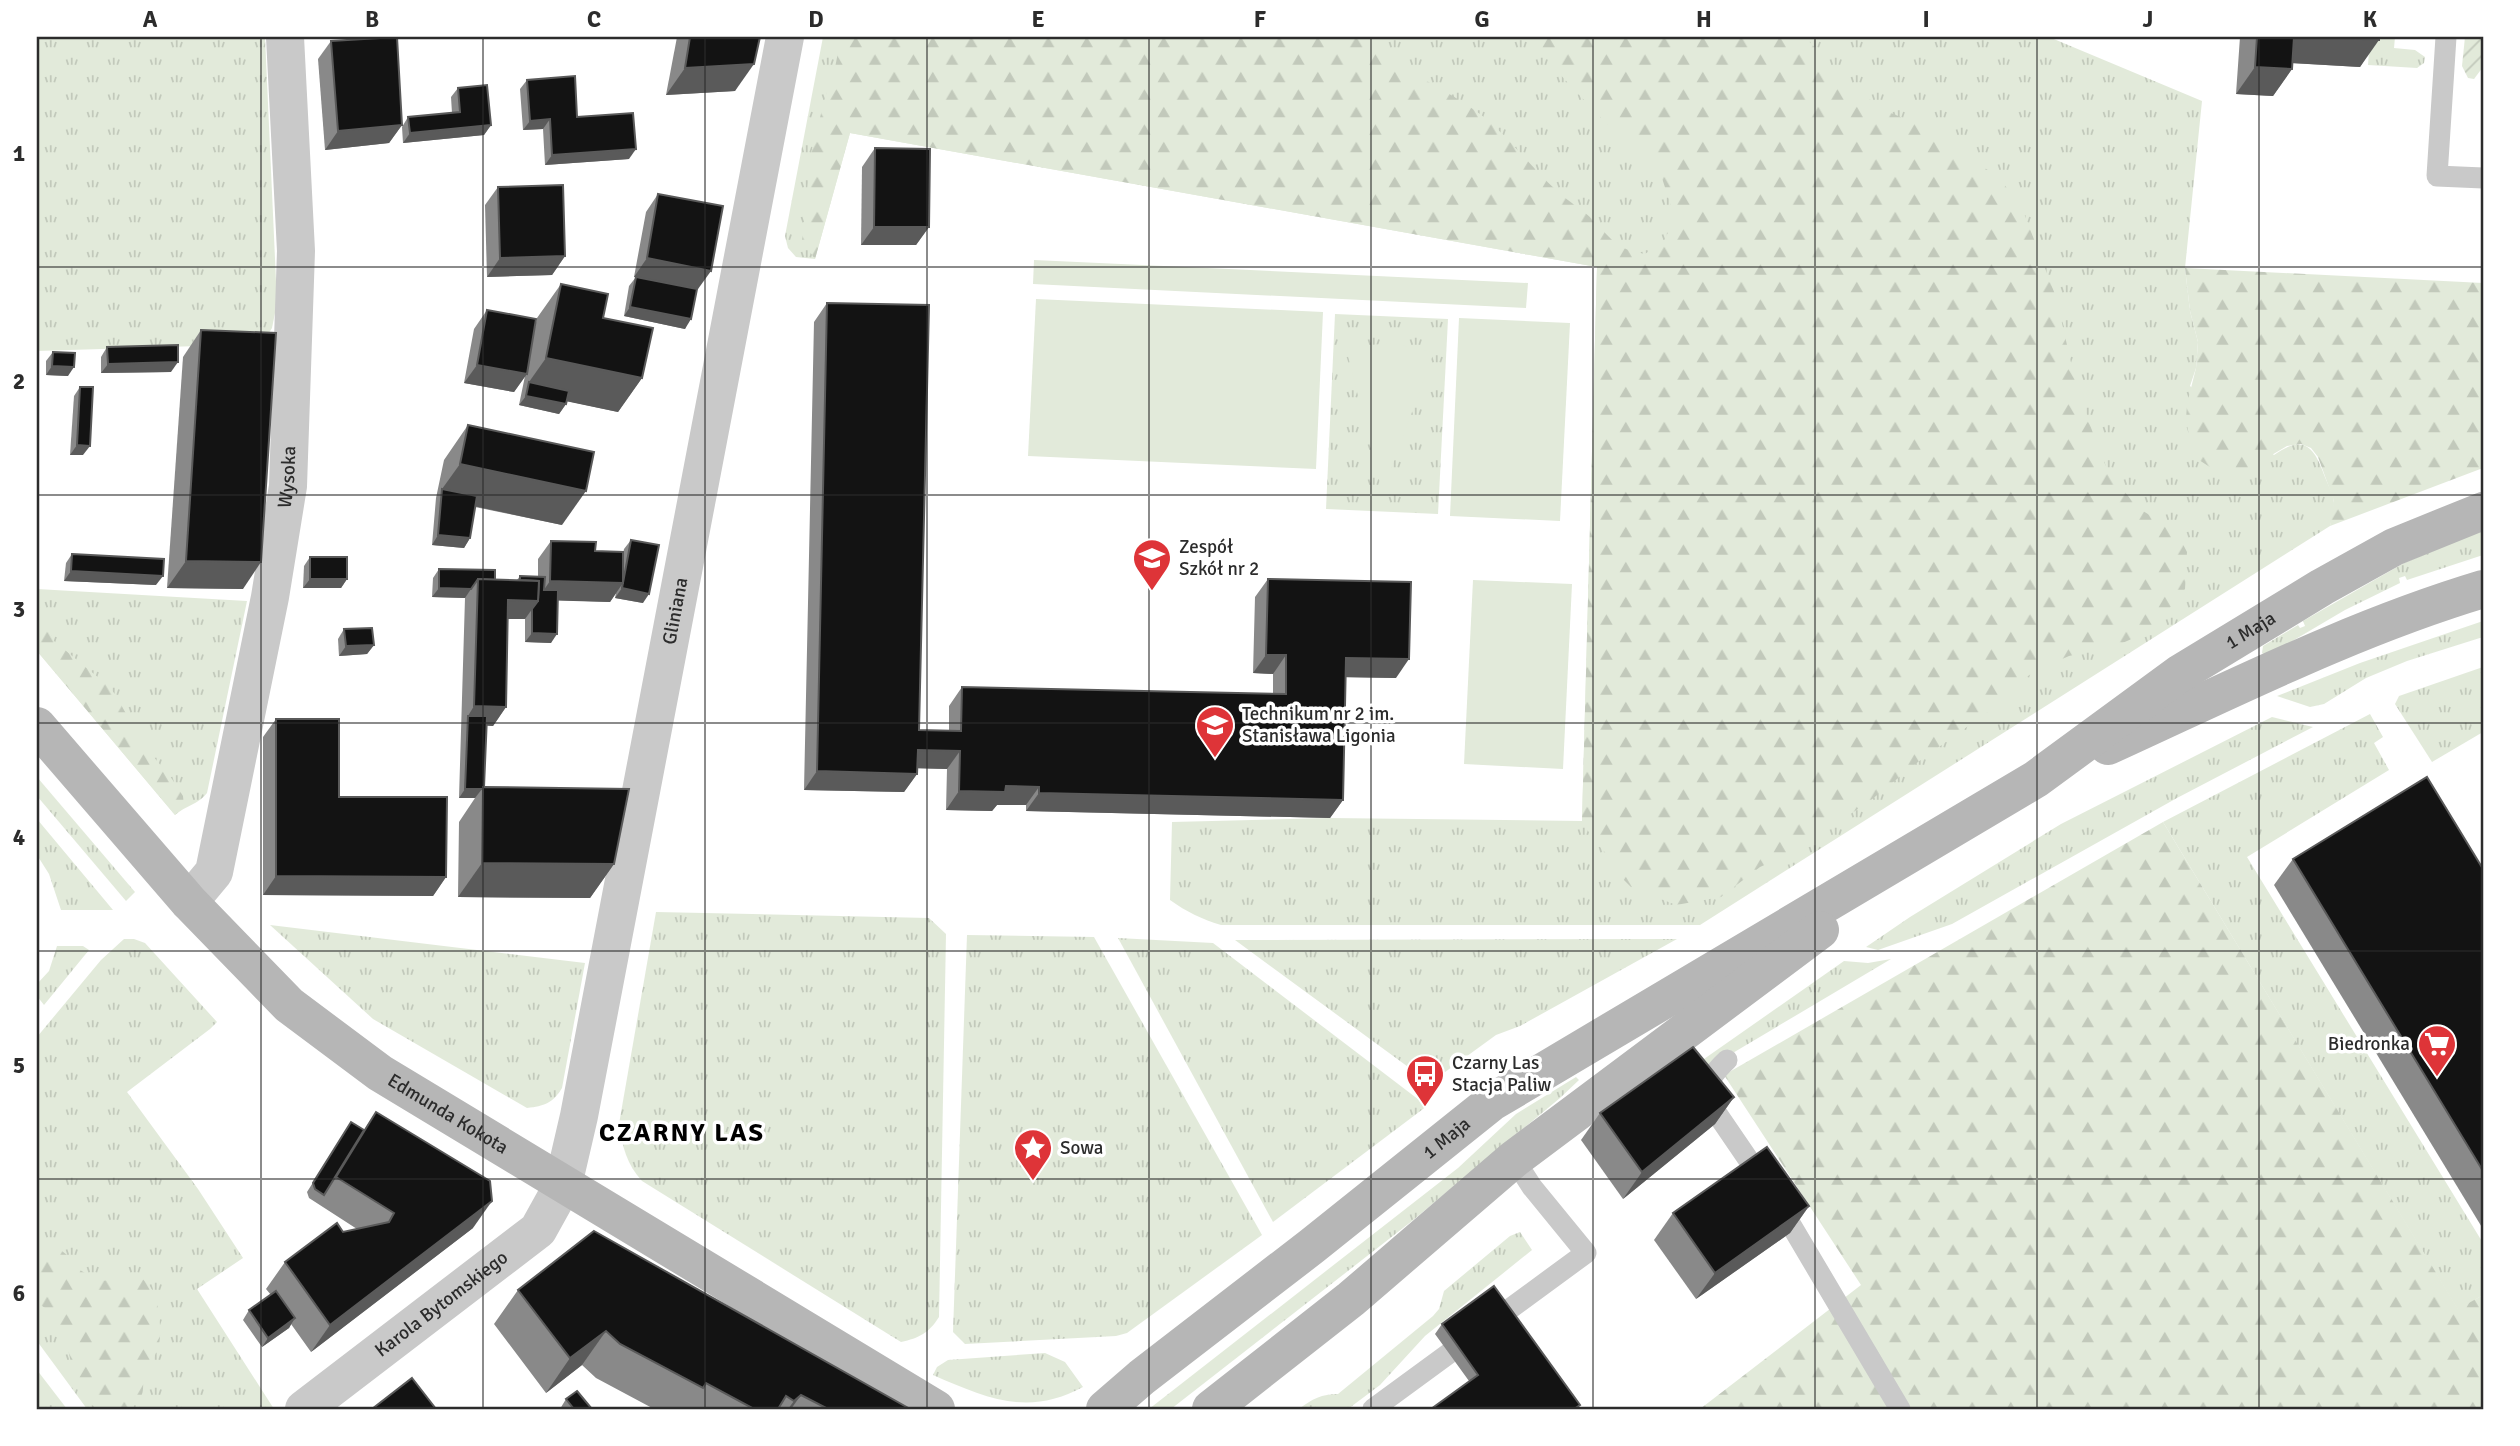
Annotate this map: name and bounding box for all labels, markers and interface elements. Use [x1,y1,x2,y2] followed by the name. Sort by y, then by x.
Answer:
[143,5,158,34] text: A
[365,5,379,34] text: B
[587,5,601,34] text: C
[808,5,824,34] text: D
[1031,5,1045,34] text: E
[1254,5,1266,34] text: F
[1474,5,1490,34] text: G
[1696,5,1712,34] text: H
[1922,5,1930,34] text: I
[2143,5,2153,34] text: J
[2363,5,2378,34] text: K
[13,139,25,168] text: 1
[13,367,25,396] text: 2
[273,446,301,510] street label: Wysoka
[1179,535,1259,581] place label: Zespół Szkół nr 2
[1131,537,1173,592] school or university icon: Zespół Szkół nr 2
[657,575,694,647] street label: Gliniana
[13,595,25,624] text: 3
[2221,606,2280,655] street label: 1 Maja
[1242,702,1396,748] place label: Technikum nr 2 im. Stanisława Ligonia
[1194,704,1236,759] school or university icon: Technikum nr 2 im. Stanisława Ligonia
[13,823,25,852] text: 4
[2416,1023,2458,1078] supermarket icon: Biedronka
[2328,1032,2410,1056] place label: Biedronka
[13,1051,25,1080] text: 5
[1452,1051,1551,1097] place label: Czarny Las Stacja Paliw
[1404,1053,1446,1108] bus stop icon: Czarny Las Stacja Paliw
[383,1068,513,1160] street label: Edmunda Kokota
[1418,1112,1475,1165] street label: 1 Maja
[599,1117,765,1149] district label: CZARNY LAS
[1012,1127,1054,1182] place icon: Sowa
[1060,1136,1103,1160] place label: Sowa
[370,1245,513,1362] street label: Karola Bytomskiego
[13,1279,25,1308] text: 6

